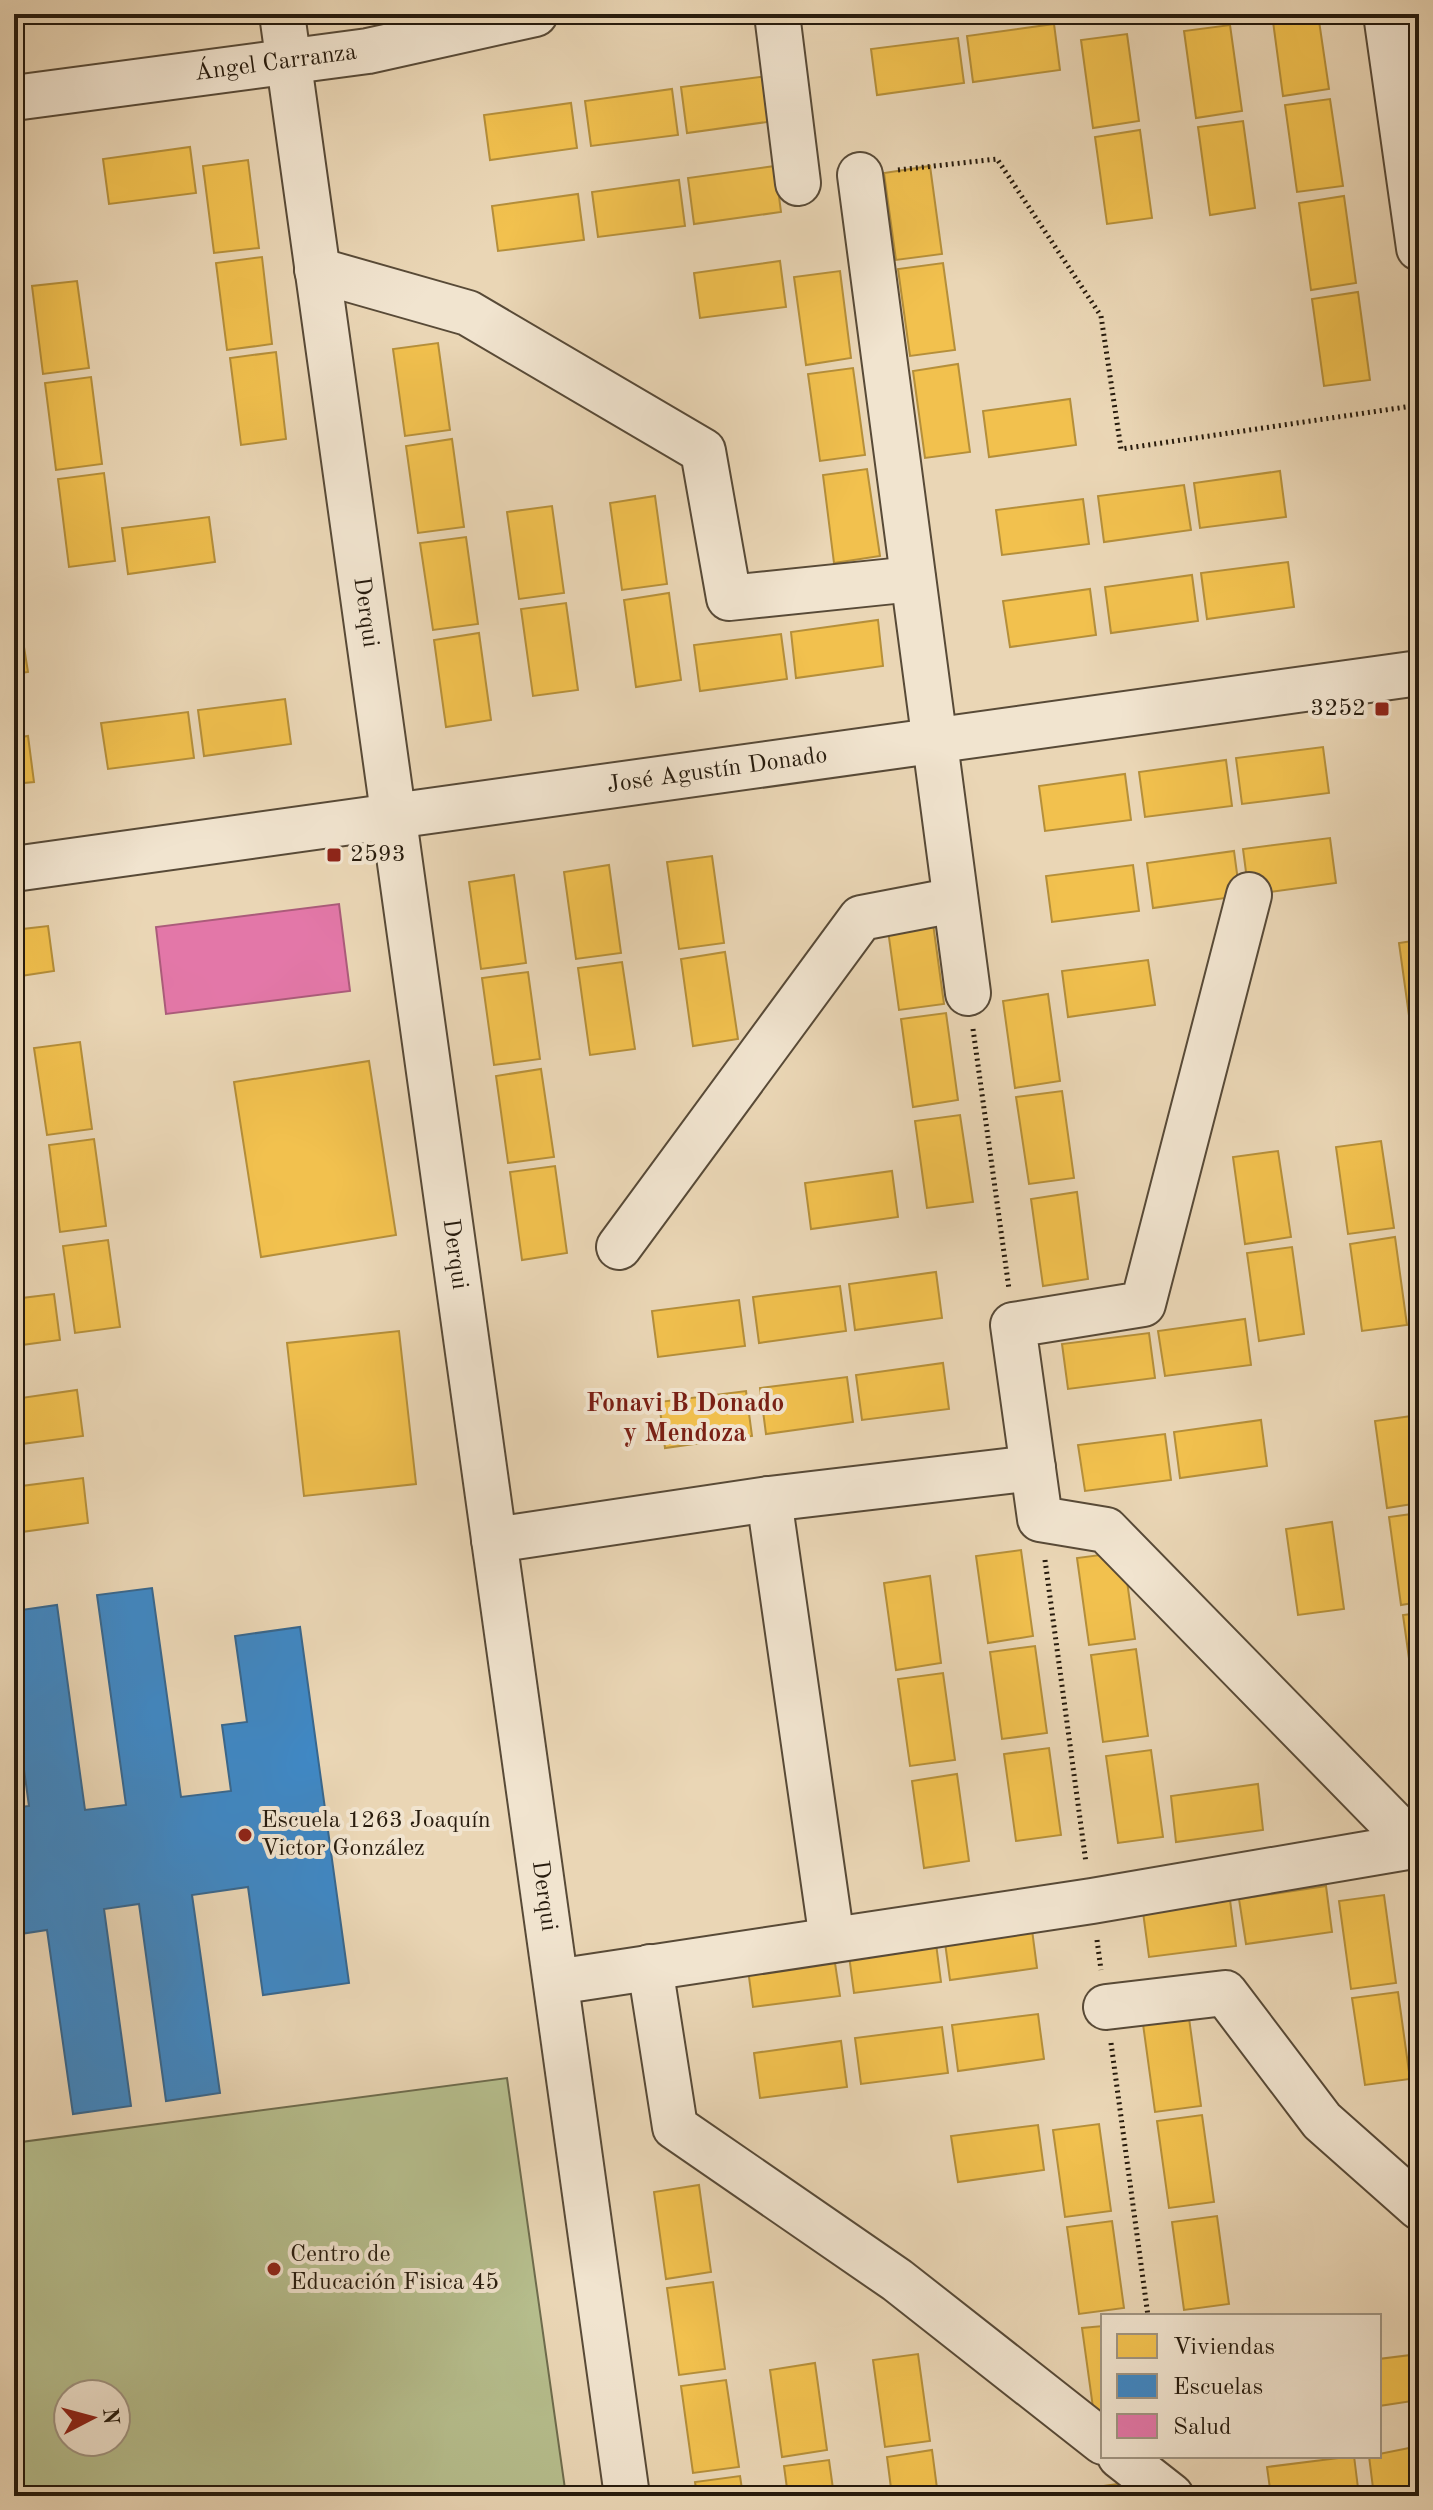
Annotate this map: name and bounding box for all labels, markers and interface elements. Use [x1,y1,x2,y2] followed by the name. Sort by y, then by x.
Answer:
[193,41,358,86] street label: Ángel Carranza
[348,575,382,649] street label: Derqui
[1310,697,1366,721] place label: 3252
[1373,700,1391,718] marker: 3252
[606,744,829,798] street label: José Agustín Donado
[350,843,406,867] place label: 2593
[325,846,343,864] marker: 2593
[438,1217,471,1291] street label: Derqui
[586,1391,784,1447] district label: Fonavi B Donado y Mendoza
[261,1809,491,1861] place label: Escuela 1263 Joaquín Victor González
[236,1826,254,1844] marker: Escuela 1263 Joaquín Victor González
[527,1859,560,1933] street label: Derqui
[290,2243,499,2295] place label: Centro de Educación Fisica 45
[265,2260,283,2278] marker: Centro de Educación Fisica 45
[1101,2314,1381,2458] legend
[1173,2336,1275,2360] text: Viviendas
[1173,2376,1263,2400] text: Escuelas
[52,2378,132,2458] north arrow
[98,2407,122,2426] text: N
[1173,2416,1232,2440] text: Salud

